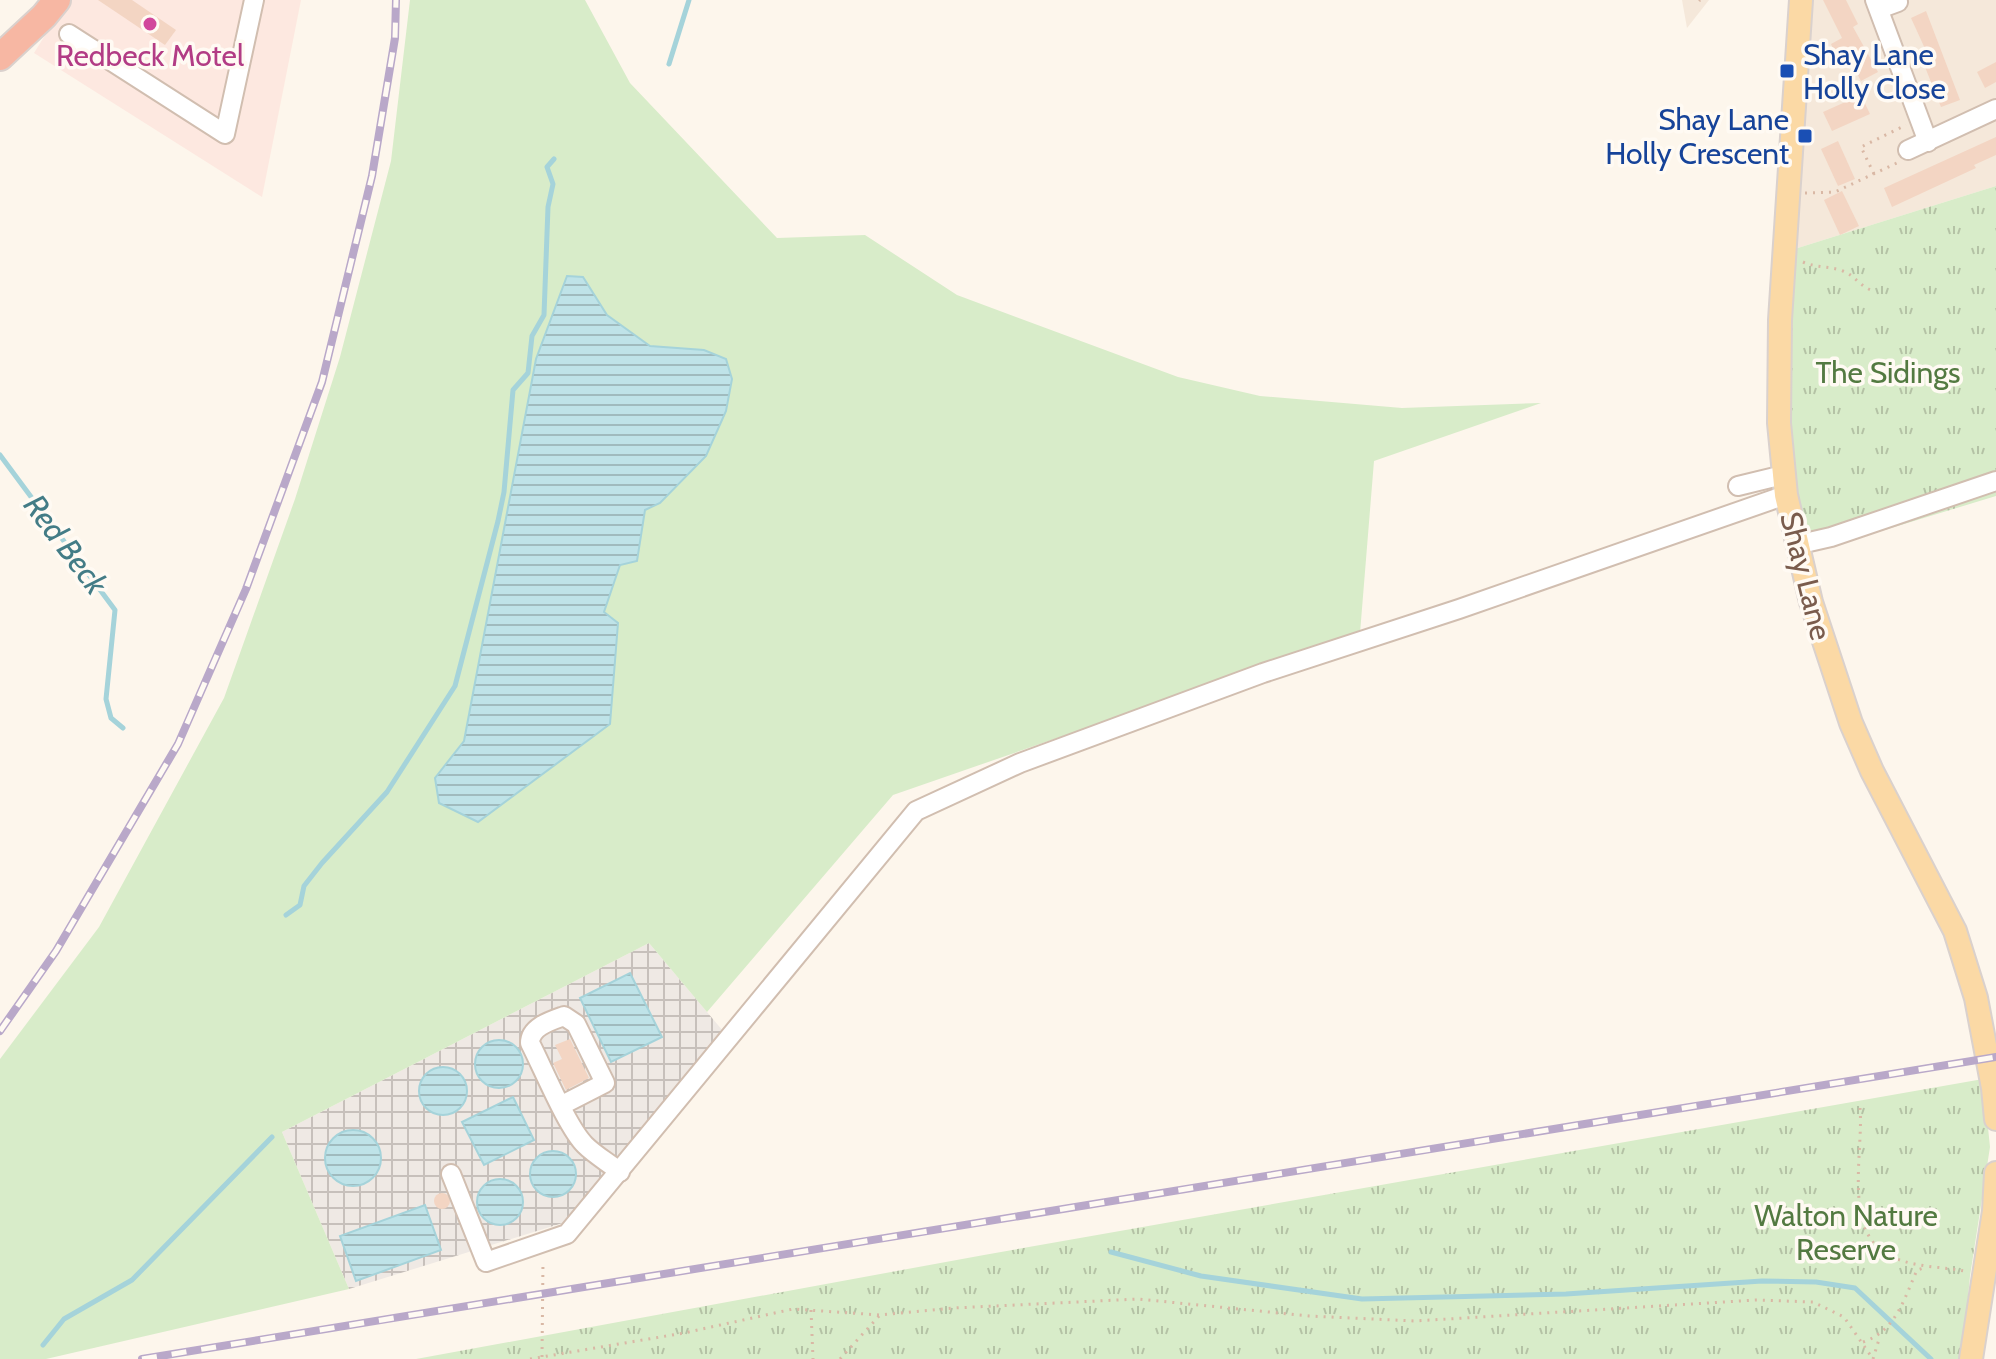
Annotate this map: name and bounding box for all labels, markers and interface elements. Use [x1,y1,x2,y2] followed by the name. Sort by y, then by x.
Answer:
[141,15,159,33] marker: Redbeck Motel
[1803,36,1946,107] place label: Shay Lane Holly Close
[56,37,244,74] place label: Redbeck Motel
[1778,62,1796,80] marker: Shay Lane Holly Close
[1605,101,1789,172] place label: Shay Lane Holly Crescent
[1796,127,1814,145] marker: Shay Lane Holly Crescent
[1815,354,1961,391] park label: The Sidings
[16,486,117,603] water label: Red Beck
[1772,508,1840,644] street label: Shay Lane
[1754,1197,1938,1268] park label: Walton Nature Reserve

